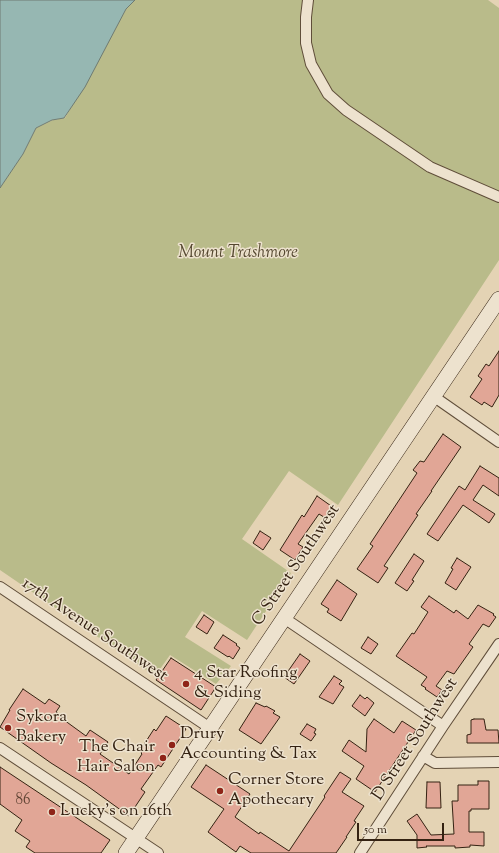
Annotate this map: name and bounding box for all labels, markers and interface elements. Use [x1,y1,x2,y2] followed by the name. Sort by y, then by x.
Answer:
[178,244,298,264] park label: Mount Trashmore
[249,501,345,631] street label: C Street Southwest
[17,575,171,687] street label: 17th Avenue Southwest
[194,664,297,704] place label: 4 Star Roofing & Siding
[369,675,463,805] street label: D Street Southwest
[181,679,191,689] marker: 4 Star Roofing & Siding
[16,708,67,748] place label: Sykora Bakery
[3,723,13,733] marker: Sykora Bakery
[180,725,317,765] place label: Drury Accounting & Tax
[77,738,155,778] place label: The Chair Hair Salon
[167,740,177,750] marker: Drury Accounting & Tax
[158,753,168,763] marker: The Chair Hair Salon
[228,771,324,811] place label: Corner Store Apothecary
[215,786,225,796] marker: Corner Store Apothecary
[16,792,30,810] house number: 86
[60,802,172,822] place label: Lucky's on 16th
[47,807,57,817] marker: Lucky's on 16th
[359,815,446,841] scale bar
[364,821,387,839] text: 50 m

